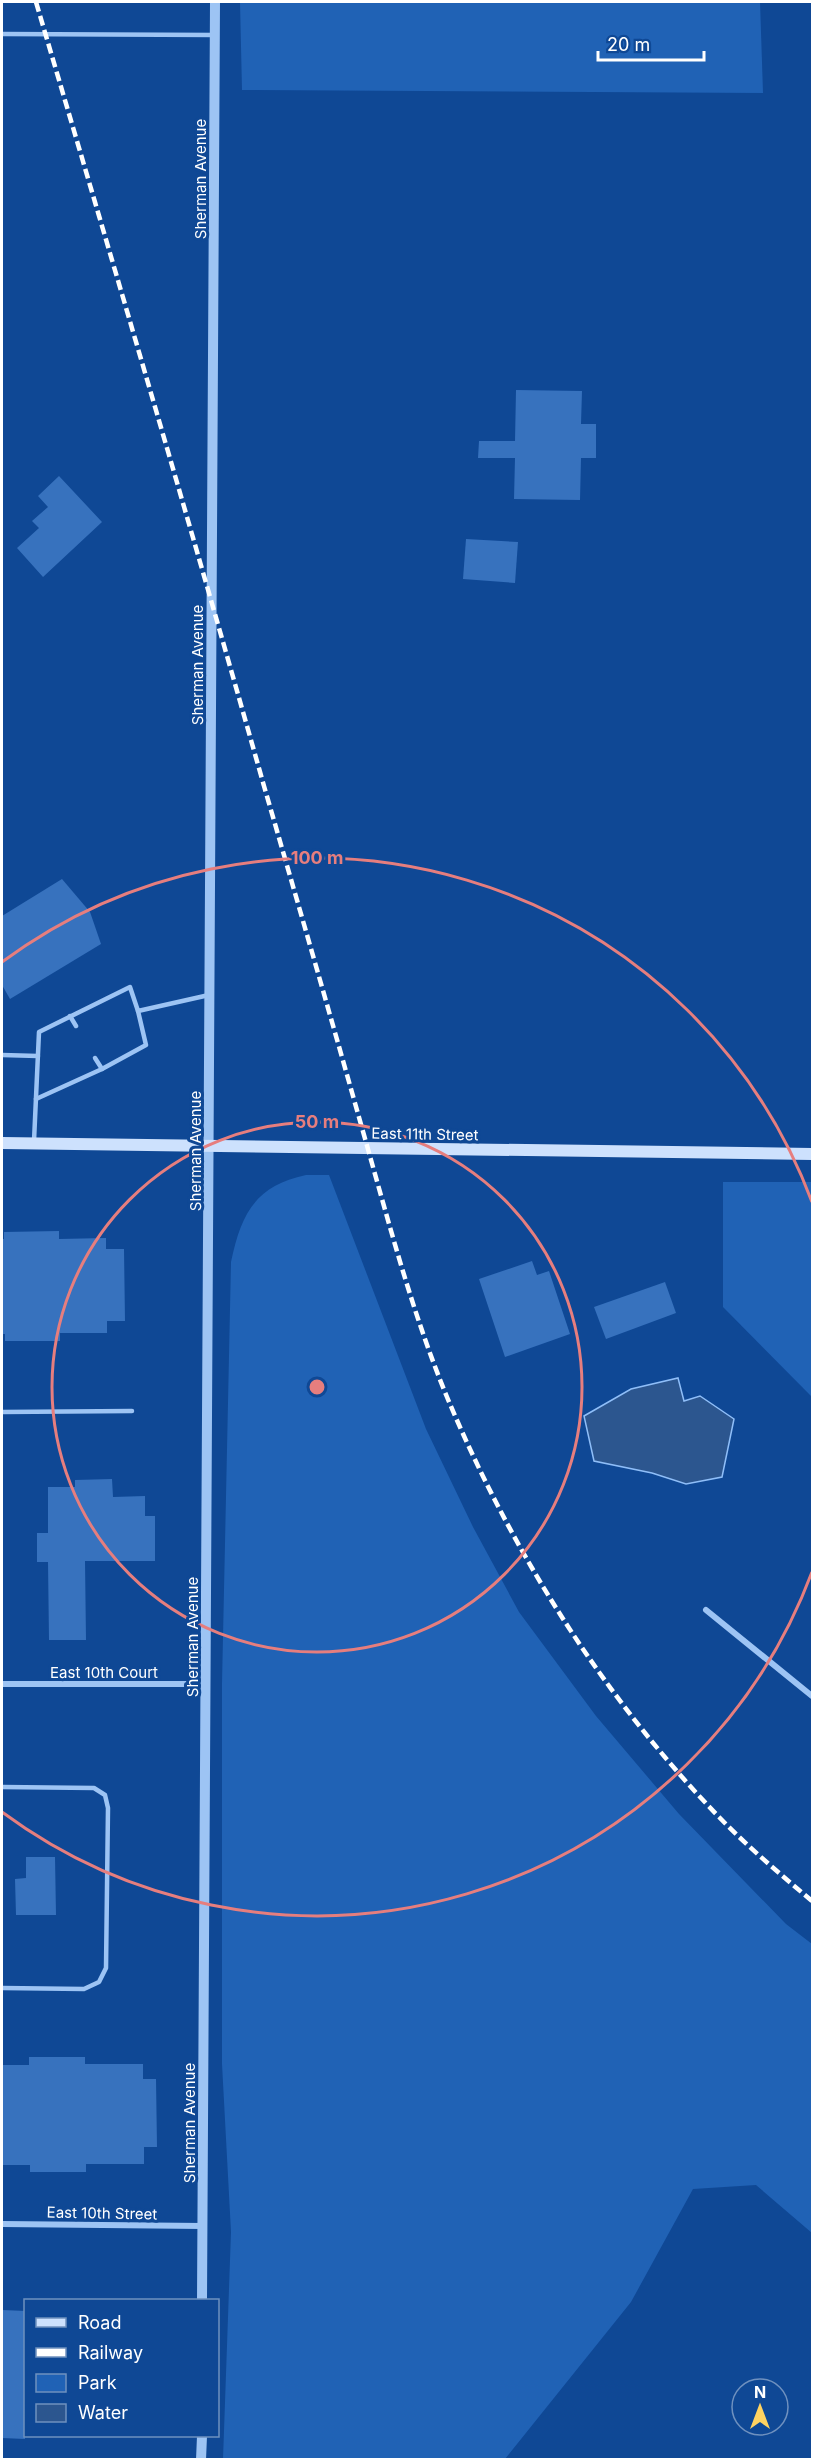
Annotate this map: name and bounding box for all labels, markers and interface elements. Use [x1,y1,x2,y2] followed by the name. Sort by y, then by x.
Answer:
[598,24,704,62] scale bar
[607,34,650,55] text: 20 m
[191,119,210,239] street label: Sherman Avenue
[188,605,207,725] street label: Sherman Avenue
[291,847,343,868] text: 100 m
[186,1091,205,1211] street label: Sherman Avenue
[295,1111,339,1132] text: 50 m
[371,1124,479,1144] street label: East 11th Street
[307,1377,327,1397] centre of rings
[183,1577,202,1697] street label: Sherman Avenue
[50,1663,158,1682] street label: East 10th Court
[180,2063,199,2183] street label: Sherman Avenue
[47,2203,158,2223] street label: East 10th Street
[24,2299,219,2437] legend
[78,2312,121,2333] text: Road
[78,2342,143,2363] text: Railway
[78,2372,117,2393] text: Park
[730,2377,790,2437] north arrow
[754,2382,766,2402] text: N
[78,2402,128,2423] text: Water

